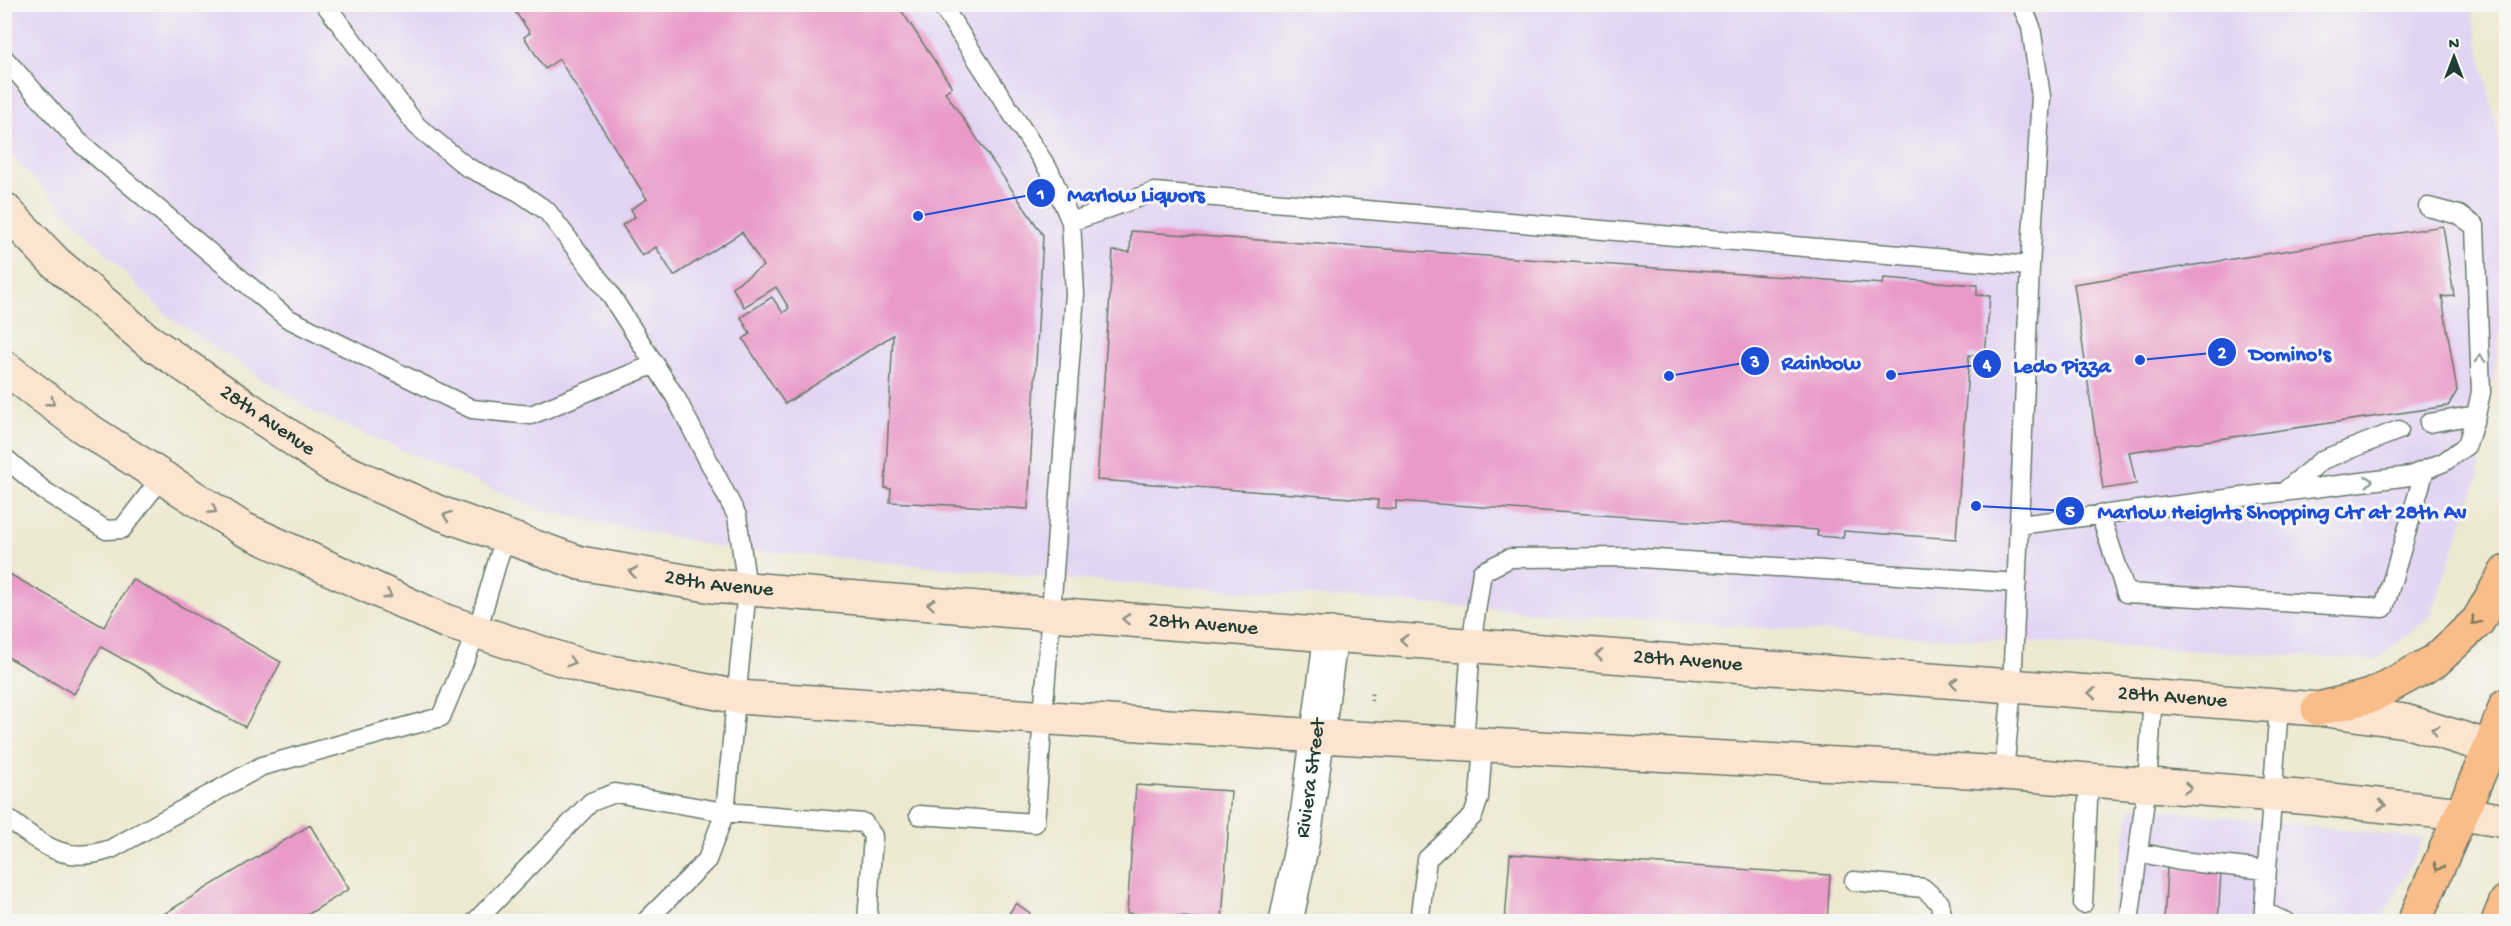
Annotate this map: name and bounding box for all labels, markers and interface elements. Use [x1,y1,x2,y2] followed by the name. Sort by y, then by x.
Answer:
[2424,27,2484,87] north arrow
[2449,36,2460,55] text: N
[1026,173,1217,213] callout: Marlow Liquors
[1067,184,1207,210] text: Marlow Liquors
[1036,185,1045,206] text: 1
[2207,332,2343,372] callout: Domino's
[1740,341,1873,381] callout: Rainbow
[2247,343,2333,369] text: Domino's
[1972,344,2123,384] callout: Ledo Pizza
[2218,344,2227,365] text: 2
[1780,352,1861,378] text: Rainbow
[1749,353,1760,374] text: 3
[2473,354,2486,363] one-way arrow
[2013,355,2113,381] text: Ledo Pizza
[1982,356,1992,377] text: 4
[214,380,320,463] street label: 28th Avenue
[44,395,55,406] one-way arrow
[2364,475,2373,488] one-way arrow
[2055,491,2478,531] callout: Marlow Heights Shopping Ctr at 28th Av
[2098,501,2467,527] text: Marlow Heights Shopping Ctr at 28th Av
[206,503,217,514] one-way arrow
[2065,503,2075,524] text: 5
[442,511,453,523] one-way arrow
[662,565,776,604] street label: 28th Avenue
[629,566,639,579] one-way arrow
[382,588,393,600] one-way arrow
[927,598,936,611] one-way arrow
[1147,609,1260,642] street label: 28th Avenue
[1121,613,1130,626] one-way arrow
[2472,614,2483,625] one-way arrow
[1400,634,1409,647] one-way arrow
[1632,645,1745,678] street label: 28th Avenue
[1594,649,1603,662] one-way arrow
[565,655,576,667] one-way arrow
[1949,677,1959,690] one-way arrow
[2117,682,2229,715] street label: 28th Avenue
[2087,687,2096,700] one-way arrow
[1291,715,1333,840] street label: Riviera Street
[2430,725,2441,737] one-way arrow
[2183,781,2192,794] one-way arrow
[2377,798,2386,811] one-way arrow
[2433,861,2445,872] one-way arrow

